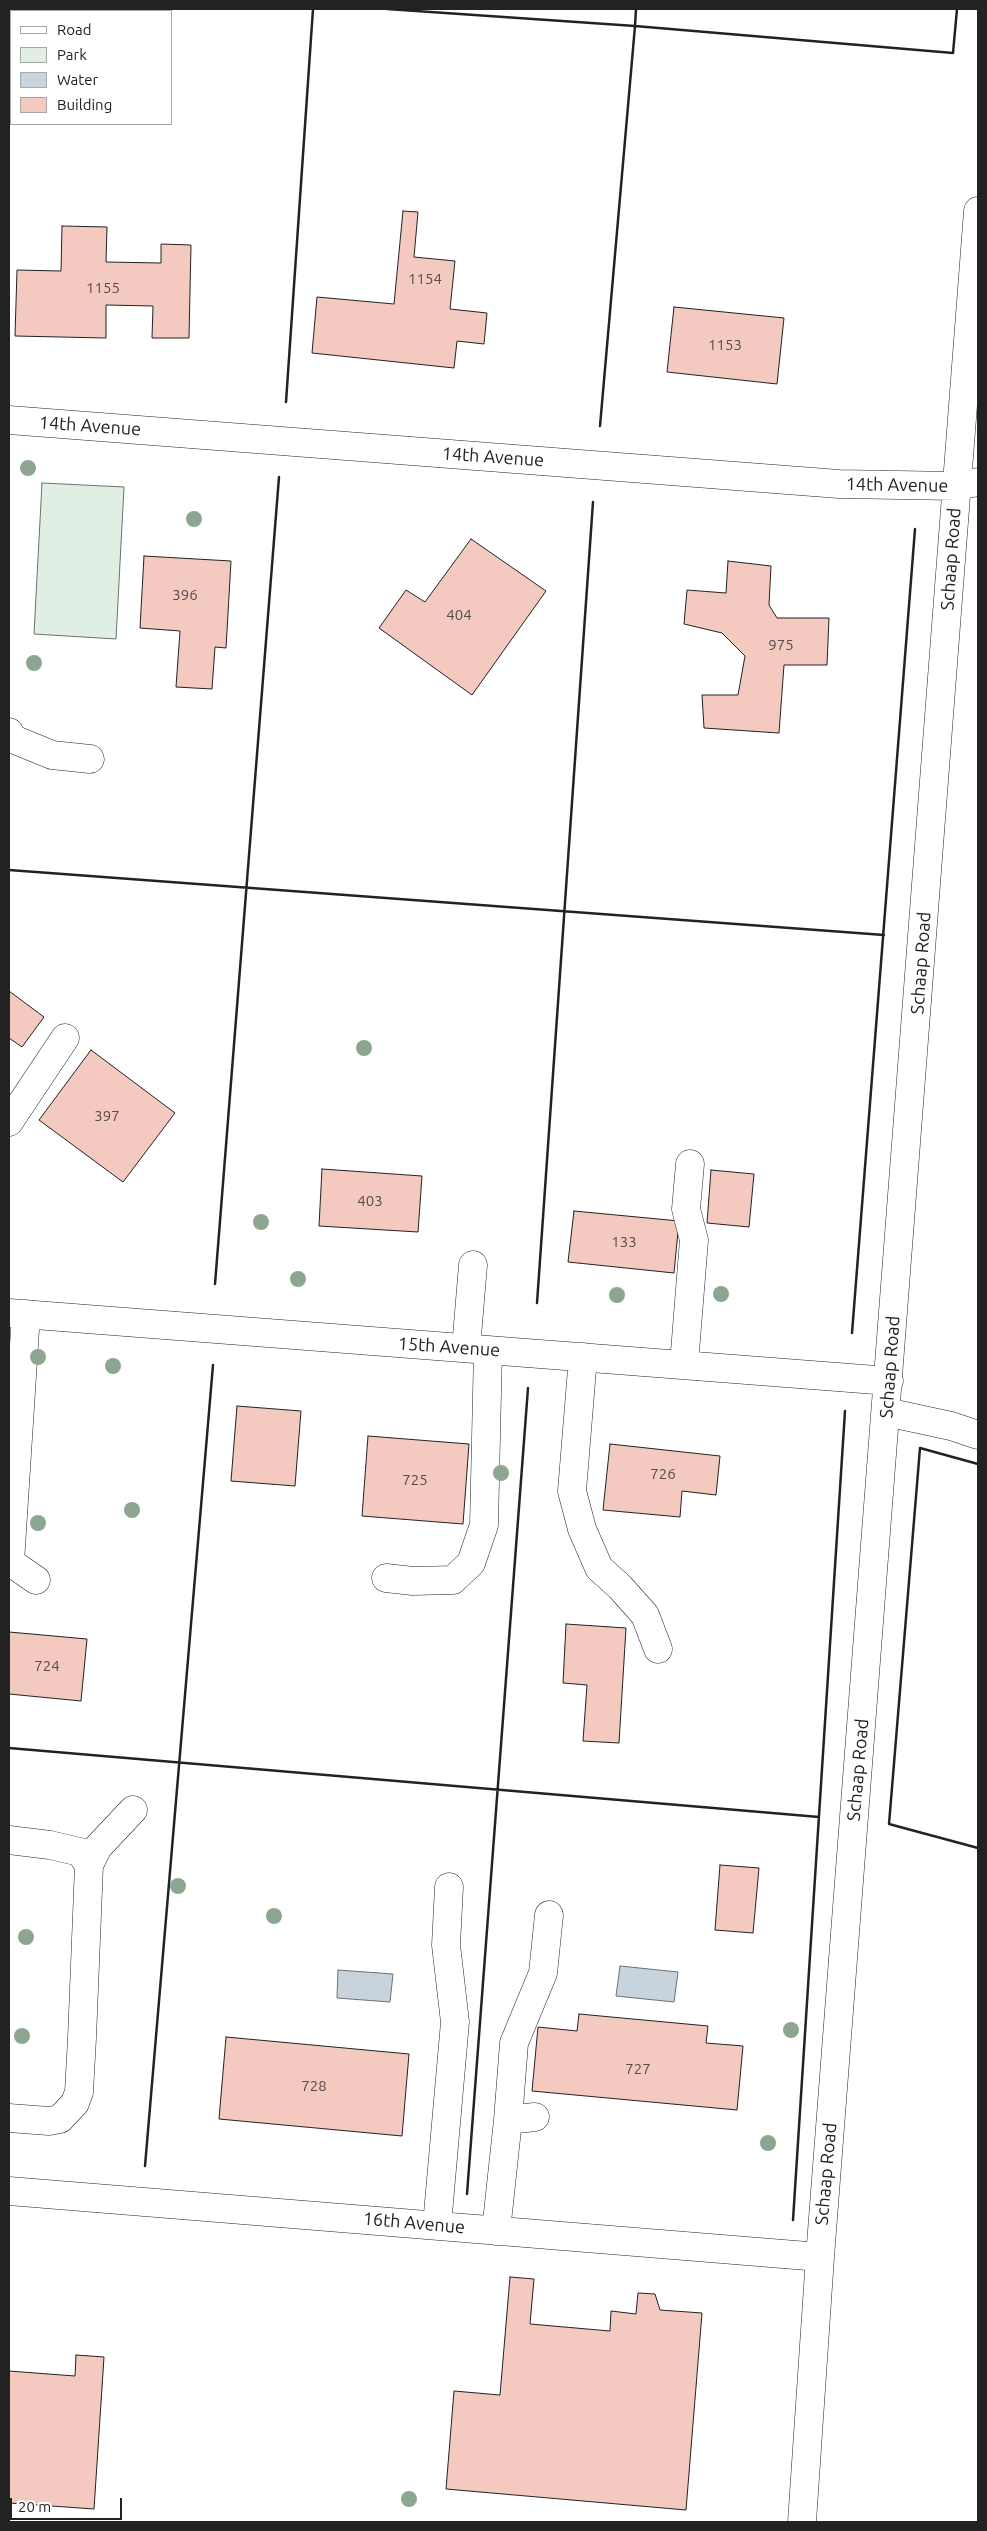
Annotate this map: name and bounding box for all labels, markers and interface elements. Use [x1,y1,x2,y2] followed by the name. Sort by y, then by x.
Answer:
[10,10,172,125] legend
[57,21,92,38] text: Road
[57,46,87,63] text: Park
[57,71,98,88] text: Water
[57,96,112,113] text: Building
[408,270,442,288] house number: 1154
[86,279,120,297] house number: 1155
[708,336,742,354] house number: 1153
[38,412,142,440] street label: 14th Avenue
[441,443,545,471] street label: 14th Avenue
[846,473,948,497] street label: 14th Avenue
[937,507,965,611] street label: Schaap Road
[172,586,198,604] house number: 396
[446,606,472,624] house number: 404
[768,636,794,654] house number: 975
[907,911,935,1015] street label: Schaap Road
[94,1107,120,1125] house number: 397
[357,1192,383,1210] house number: 403
[611,1233,637,1251] house number: 133
[876,1315,904,1419] street label: Schaap Road
[397,1333,501,1361] street label: 15th Avenue
[650,1465,676,1483] house number: 726
[402,1471,428,1489] house number: 725
[34,1657,60,1675] house number: 724
[843,1718,873,1822] street label: Schaap Road
[625,2060,651,2078] house number: 727
[301,2077,327,2095] house number: 728
[811,2122,841,2226] street label: Schaap Road
[362,2208,466,2238] street label: 16th Avenue
[12,2488,125,2520] scale bar
[18,2498,51,2515] text: 20 m

